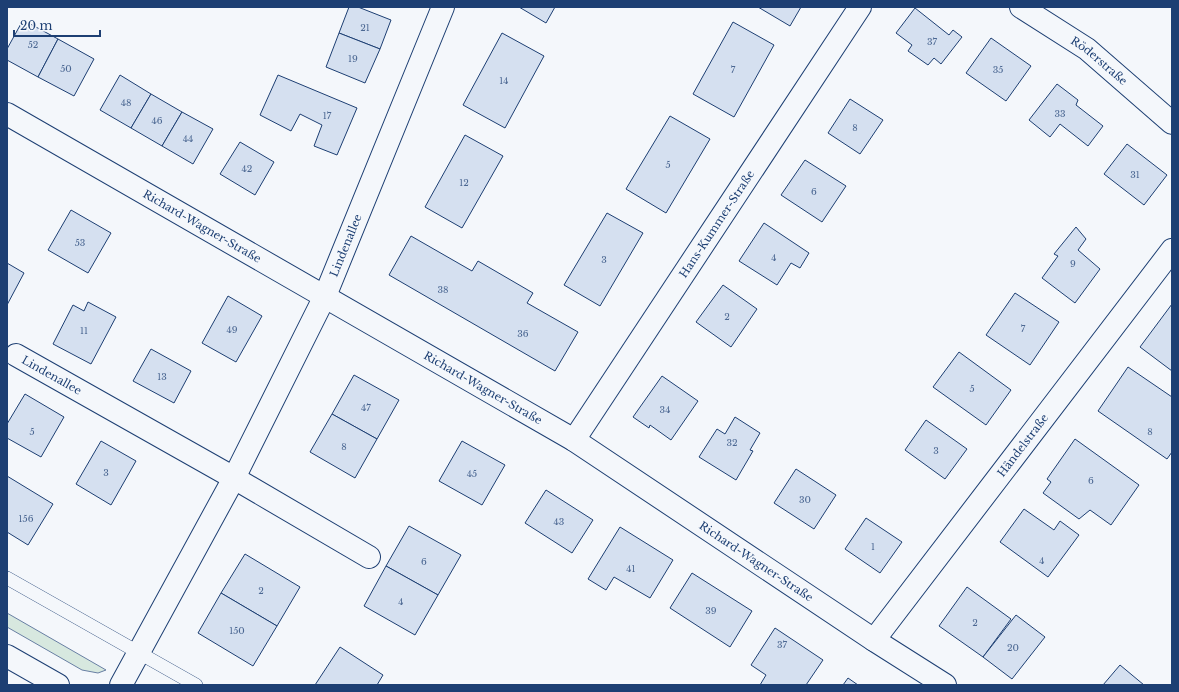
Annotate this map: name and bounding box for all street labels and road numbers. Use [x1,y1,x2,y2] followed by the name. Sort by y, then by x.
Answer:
[1068,34,1130,88] street label: Röderstraße
[676,167,757,280] street label: Hans-Kummer-Straße
[140,187,264,266] street label: Richard-Wagner-Straße
[327,212,365,279] street label: Lindenallee
[421,348,545,427] street label: Richard-Wagner-Straße
[19,353,84,398] street label: Lindenallee
[994,411,1051,480] street label: Händelstraße
[696,518,816,605] street label: Richard-Wagner-Straße

